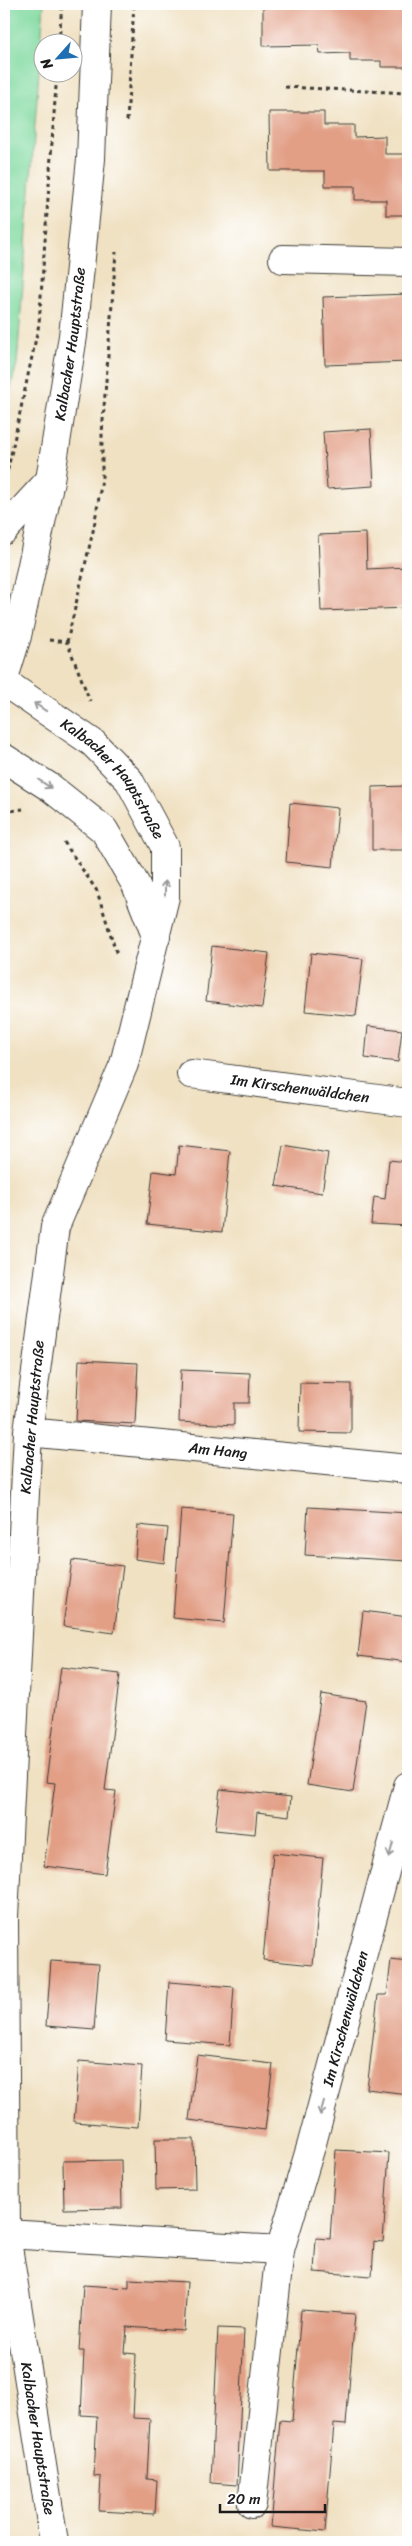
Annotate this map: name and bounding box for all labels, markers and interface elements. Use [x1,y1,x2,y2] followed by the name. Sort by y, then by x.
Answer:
[32,32,82,82] north arrow
[33,53,61,75] text: N
[47,266,93,423] street label: Kalbacher Hauptstraße
[34,702,48,712] one-way arrow
[55,711,172,844] street label: Kalbacher Hauptstraße
[38,779,52,789] one-way arrow
[160,880,170,896] one-way arrow
[228,1066,371,1111] street label: Im Kirschenwäldchen
[12,1339,52,1495] street label: Kalbacher Hauptstraße
[186,1435,249,1466] street label: Am Hang
[386,1841,395,1857] one-way arrow
[315,1948,376,2090] street label: Im Kirschenwäldchen
[316,2100,326,2116] one-way arrow
[13,2360,63,2517] street label: Kalbacher Hauptstraße
[220,2481,324,2513] scale bar
[227,2486,261,2512] text: 20 m

